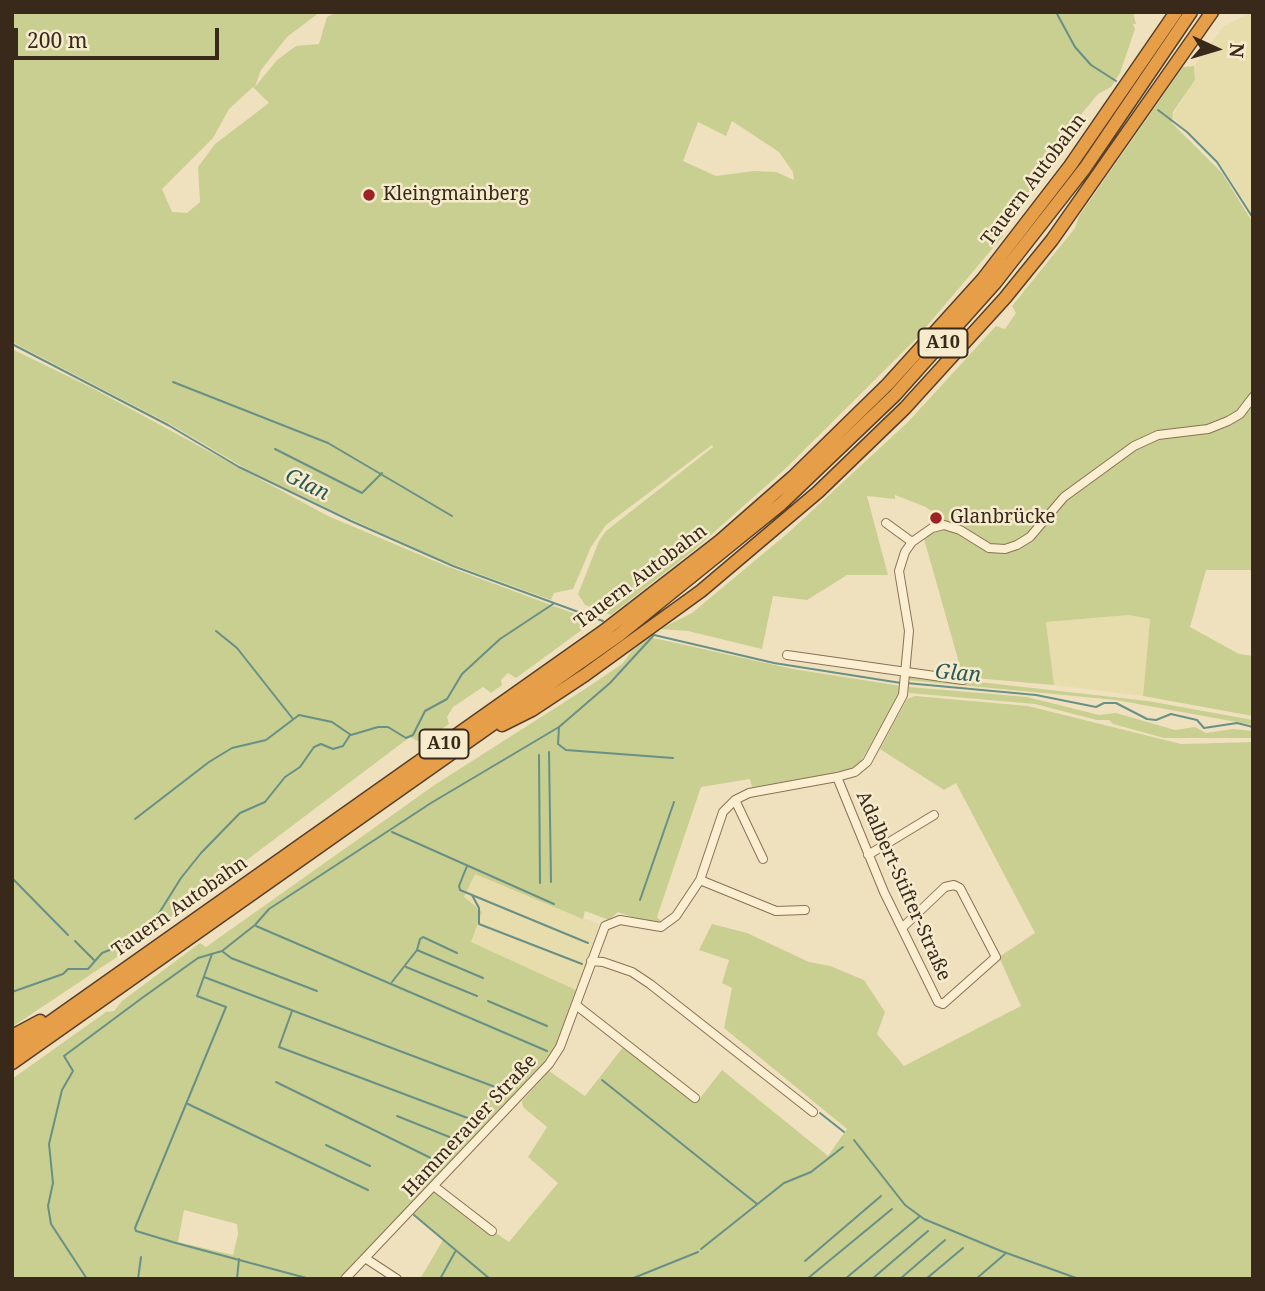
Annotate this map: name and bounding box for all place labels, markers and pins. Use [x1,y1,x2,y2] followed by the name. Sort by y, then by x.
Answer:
[383,184,529,206] place label: Kleingmainberg
[361,187,377,203] marker: Kleingmainberg
[950,507,1055,529] place label: Glanbrücke
[928,510,944,526] marker: Glanbrücke

